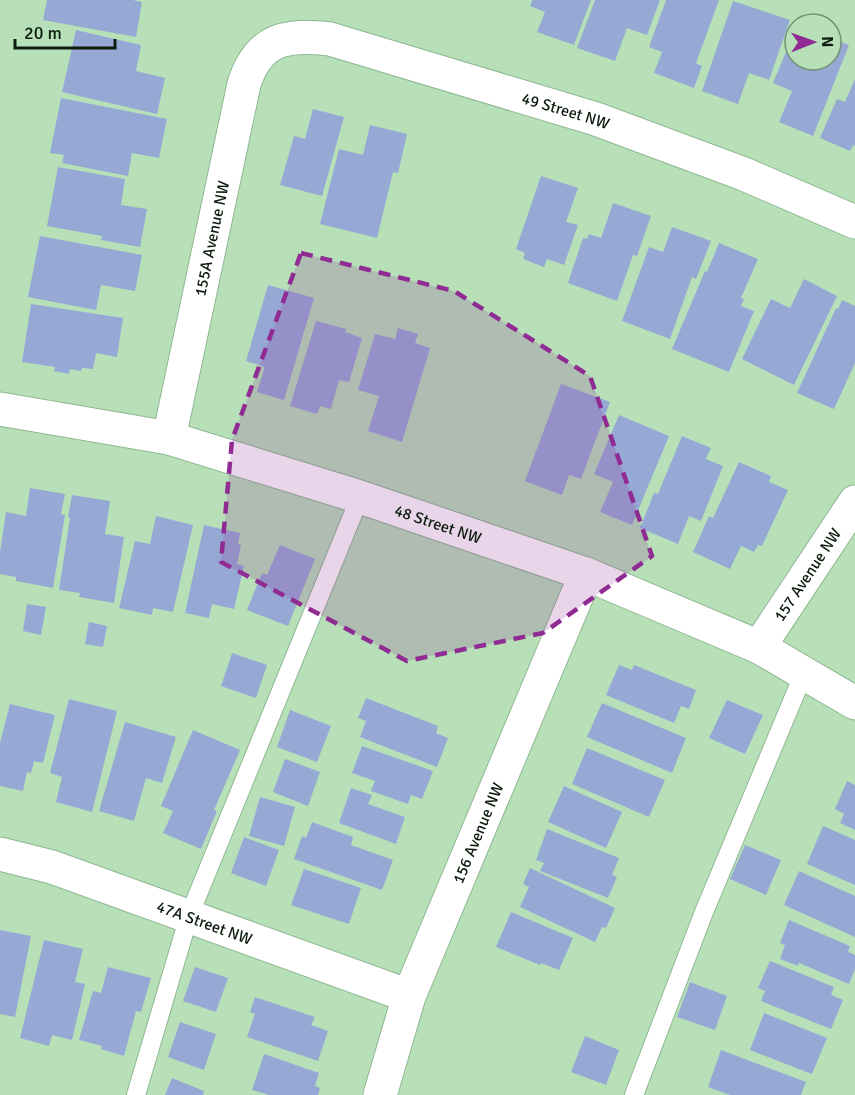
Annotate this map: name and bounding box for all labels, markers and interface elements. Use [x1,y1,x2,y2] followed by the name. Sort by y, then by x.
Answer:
[15,12,116,50] scale bar
[783,12,843,72] north arrow
[24,22,62,44] text: 20 m
[817,36,837,47] text: N
[519,88,613,134] street label: 49 Street NW
[190,179,234,298] street label: 155A Avenue NW
[392,501,484,549] street label: 48 Street NW
[770,524,846,625] street label: 157 Avenue NW
[448,779,508,887] street label: 156 Avenue NW
[154,897,255,950] street label: 47A Street NW

